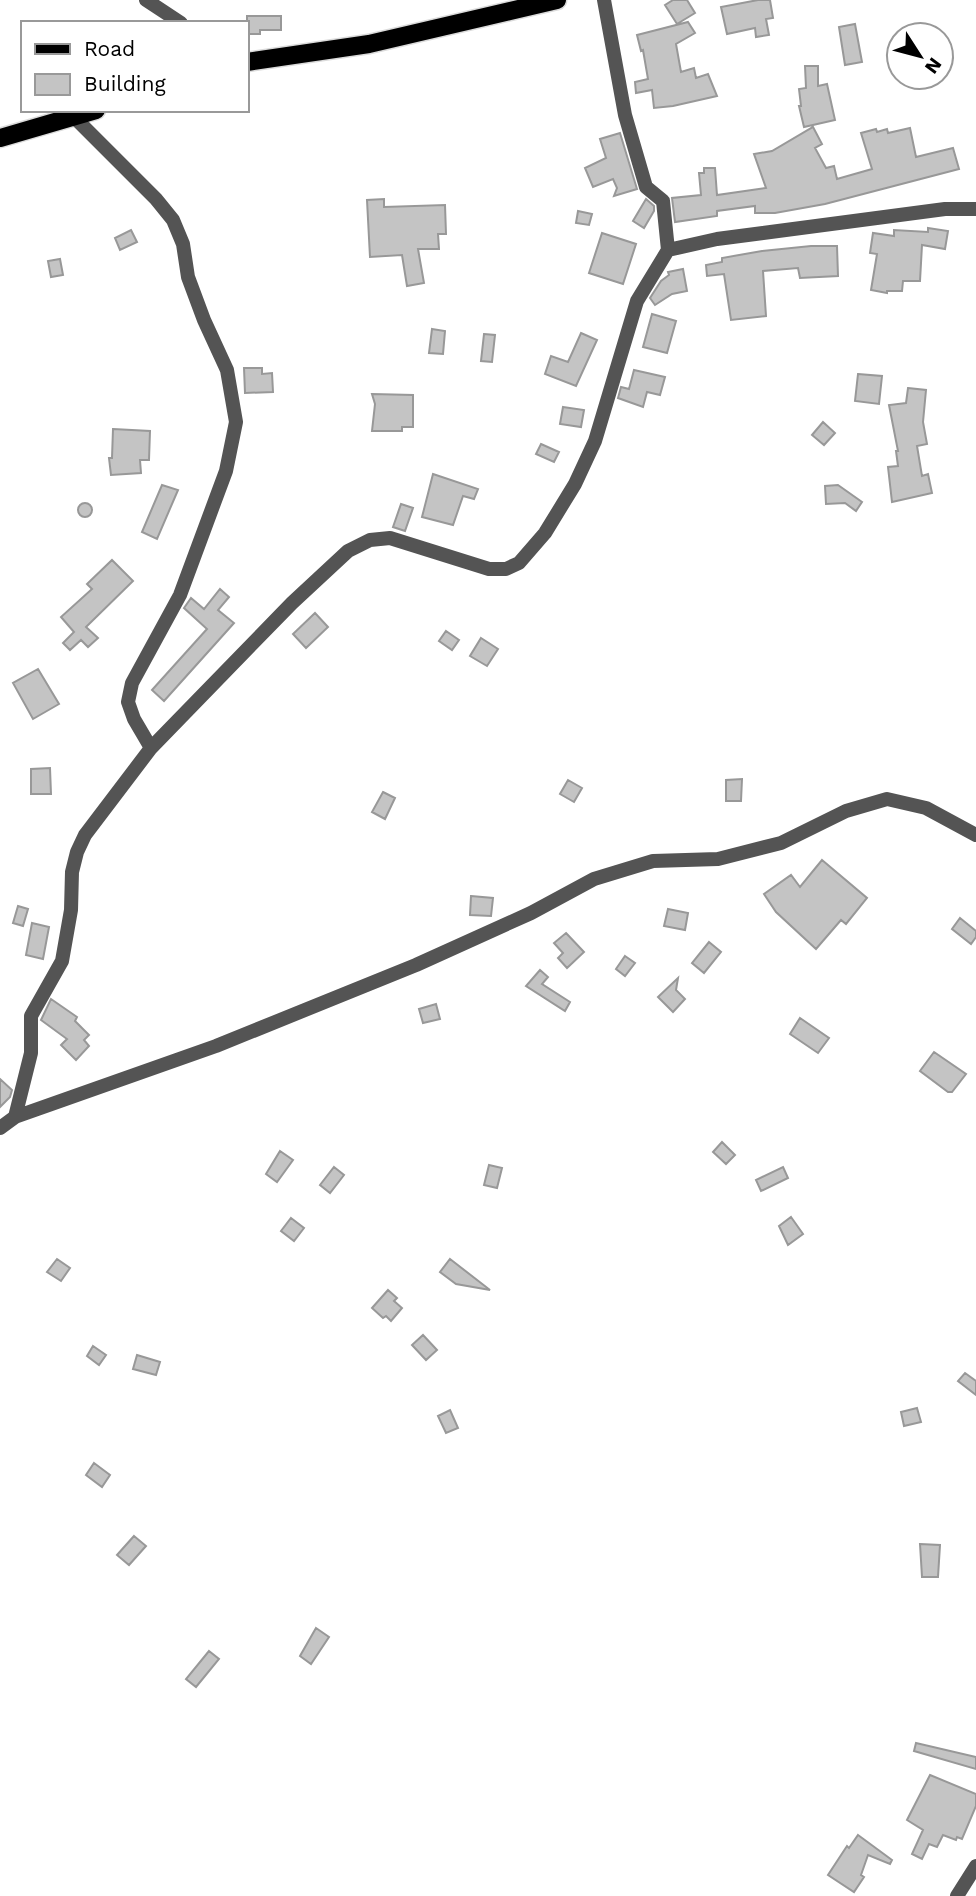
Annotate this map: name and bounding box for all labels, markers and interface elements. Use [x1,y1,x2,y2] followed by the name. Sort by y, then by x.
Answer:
[21,21,248,112] legend
[885,21,955,91] north arrow
[84,36,135,61] text: Road
[920,53,947,78] text: N
[84,71,166,96] text: Building

